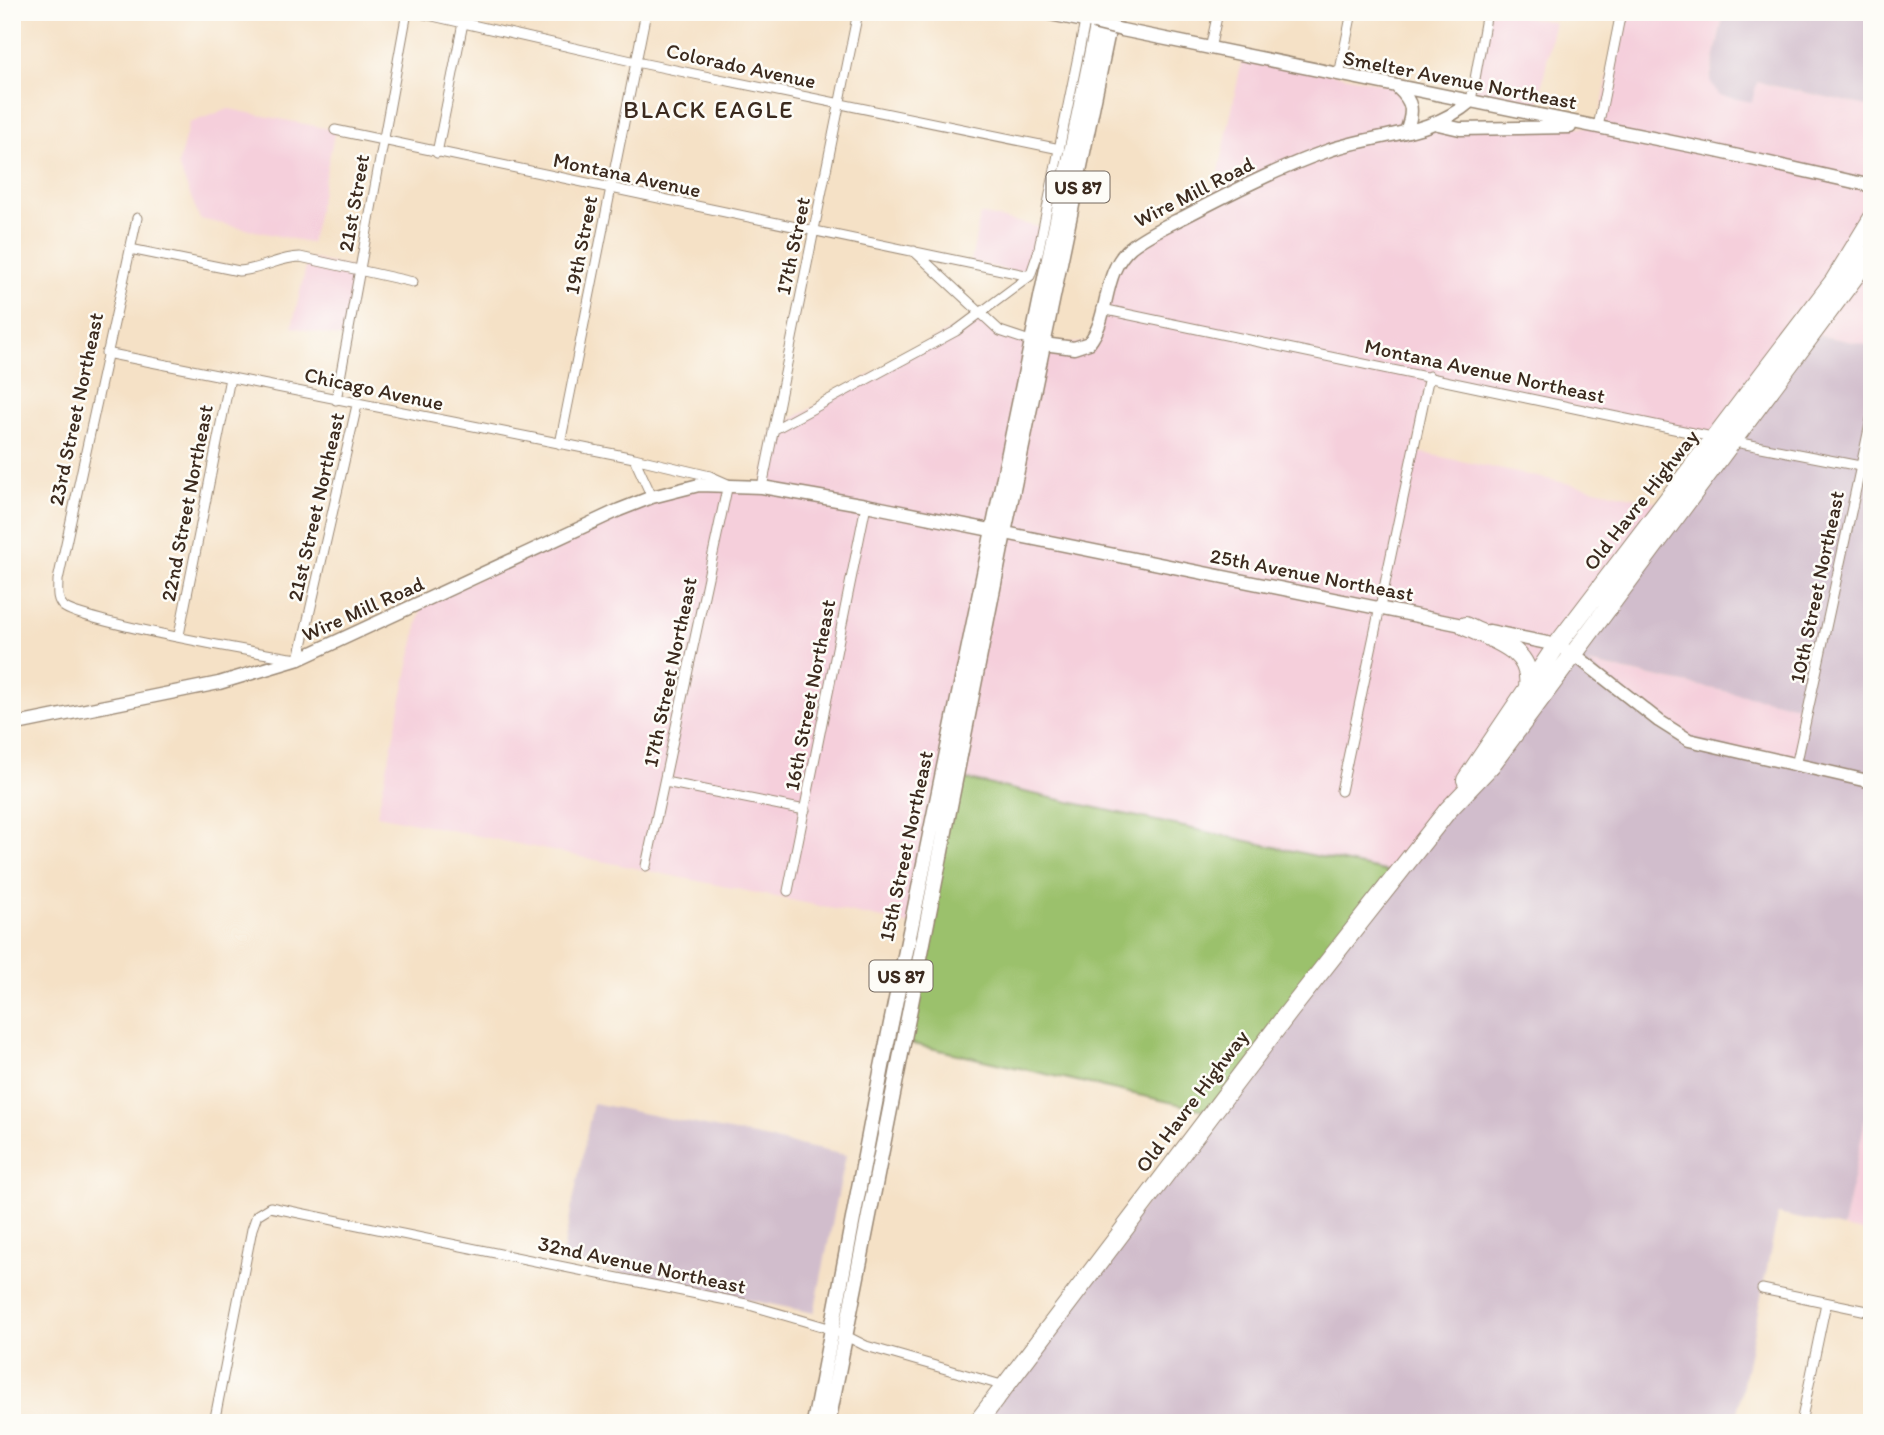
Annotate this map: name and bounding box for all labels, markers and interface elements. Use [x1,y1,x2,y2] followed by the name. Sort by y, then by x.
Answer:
[664,37,818,94] street label: Colorado Avenue
[1341,45,1579,114] street label: Smelter Avenue Northeast
[623,95,795,124] district label: BLACK EAGLE
[551,147,703,202] street label: Montana Avenue
[1130,151,1258,232] street label: Wire Mill Road
[333,152,374,254] street label: 21st Street
[1046,172,1110,202] road number: US 87
[559,193,602,296] street label: 19th Street
[770,195,815,297] street label: 17th Street
[43,310,108,508] street label: 23rd Street Northeast
[1363,333,1608,408] street label: Montana Avenue Northeast
[302,362,446,415] street label: Chicago Avenue
[155,402,218,603] street label: 22nd Street Northeast
[282,410,349,604] street label: 21st Street Northeast
[1578,424,1704,575] street label: Old Havre Highway
[1784,488,1849,685] street label: 10th Street Northeast
[1208,542,1416,607] street label: 25th Avenue Northeast
[298,570,428,647] street label: Wire Mill Road
[637,575,702,769] street label: 17th Street Northeast
[779,597,840,793] street label: 16th Street Northeast
[873,748,938,943] street label: 15th Street Northeast
[870,960,932,992] road number: US 87
[1130,1024,1253,1177] street label: Old Havre Highway
[536,1230,748,1299] street label: 32nd Avenue Northeast

